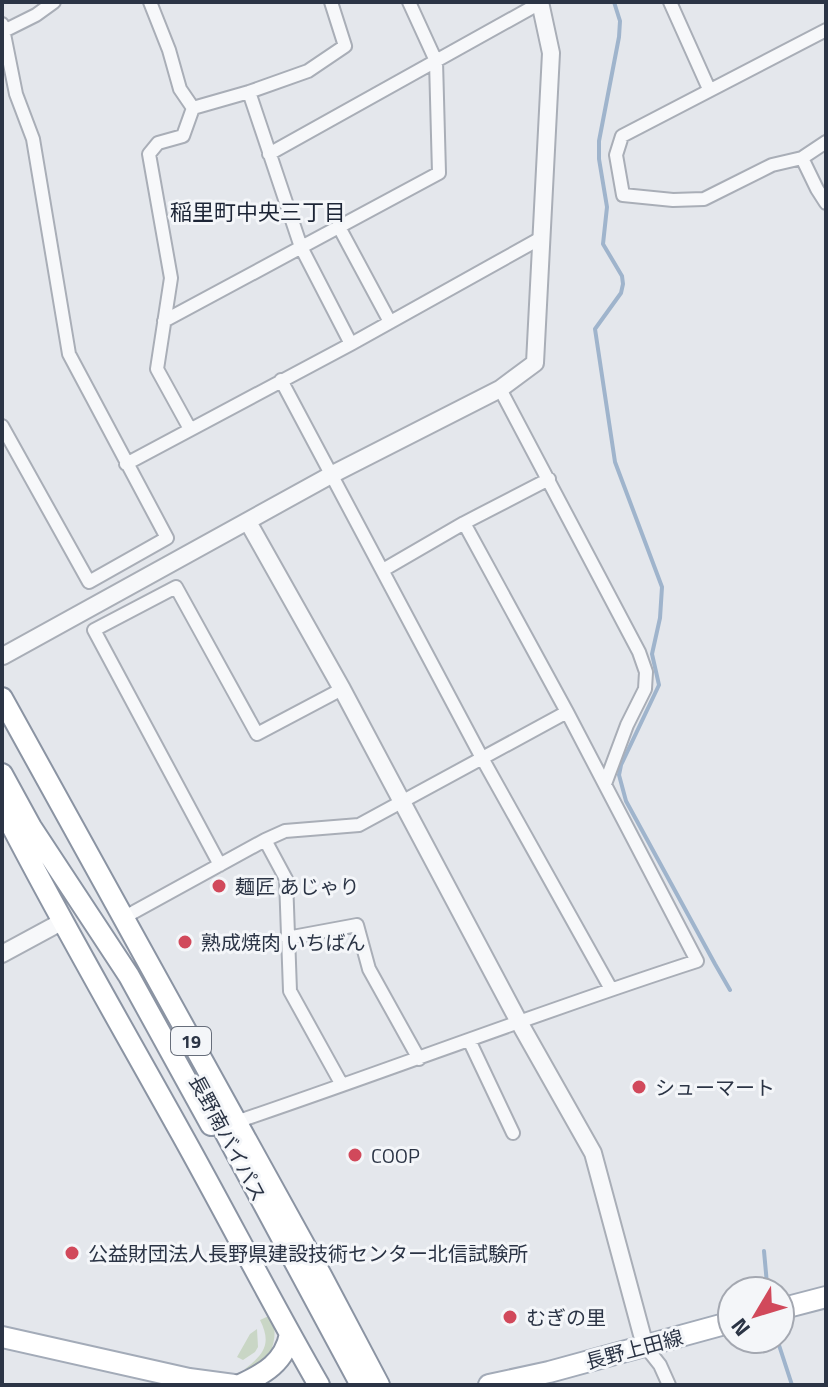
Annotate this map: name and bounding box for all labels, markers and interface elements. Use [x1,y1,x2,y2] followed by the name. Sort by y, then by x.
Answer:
[170,195,346,229] district label: 稲里町中央三丁目
[235,871,359,902] place label: 麺匠 あじゃり
[210,877,228,895] marker: 麺匠 あじゃり
[201,927,365,958] place label: 熟成焼肉 いちばん
[176,933,194,951] marker: 熟成焼肉 いちばん
[171,1027,211,1055] road number: 19
[182,1069,274,1207] street label: 長野南バイパス
[655,1072,775,1103] place label: シューマート
[630,1078,648,1096] marker: シューマート
[371,1140,420,1171] place label: COOP
[346,1146,364,1164] marker: COOP
[88,1238,528,1269] place label: 公益財団法人長野県建設技術センター北信試験所
[63,1244,81,1262] marker: 公益財団法人長野県建設技術センター北信試験所
[716,1275,796,1355] north arrow
[526,1302,606,1333] place label: むぎの里
[501,1308,519,1326] marker: むぎの里
[722,1311,758,1344] text: N
[582,1321,686,1377] street label: 長野上田線

